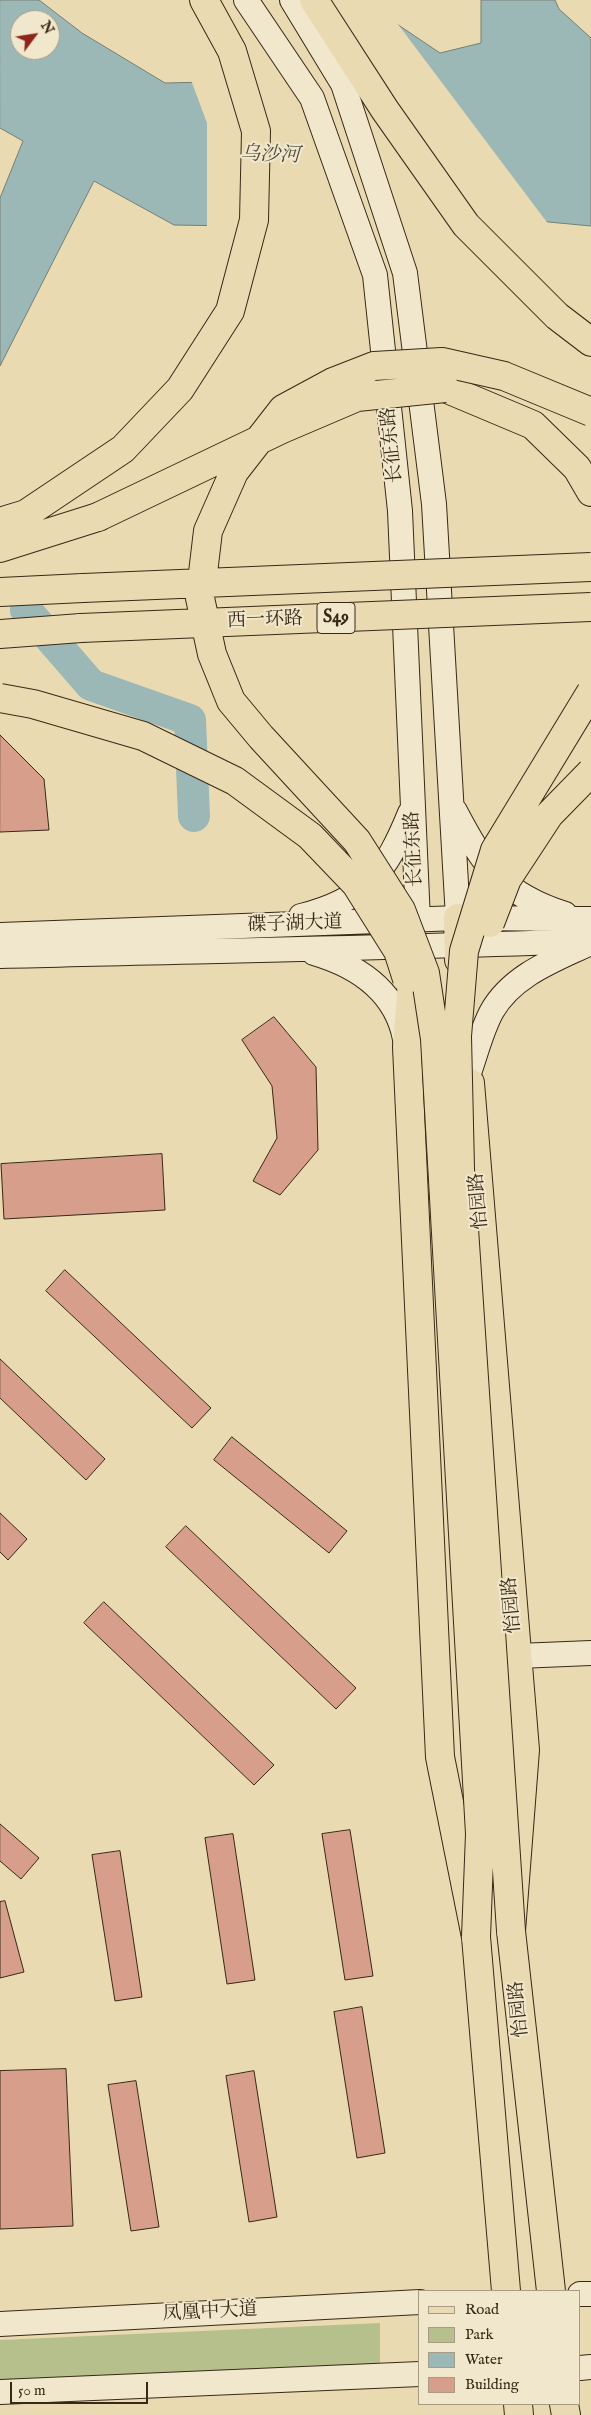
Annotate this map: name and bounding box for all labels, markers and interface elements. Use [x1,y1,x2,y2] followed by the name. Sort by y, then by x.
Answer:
[10,10,60,60] north arrow
[36,18,58,38] text: N
[240,143,300,169] water label: 乌沙河
[378,406,408,484] street label: 长征东路
[317,602,355,634] road number: S49
[227,608,303,634] street label: 西一环路
[402,810,428,888] street label: 长征东路
[247,912,343,938] street label: 碟子湖大道
[466,1172,494,1230] street label: 怡园路
[499,1576,527,1634] street label: 怡园路
[506,1979,534,2039] street label: 怡园路
[418,2290,581,2405] legend
[162,2299,258,2327] street label: 凤凰中大道
[465,2300,499,2319] text: Road
[465,2325,494,2344] text: Park
[465,2350,502,2369] text: Water
[12,2372,150,2404] scale bar
[465,2375,519,2394] text: Building
[18,2381,46,2400] text: 50 m

